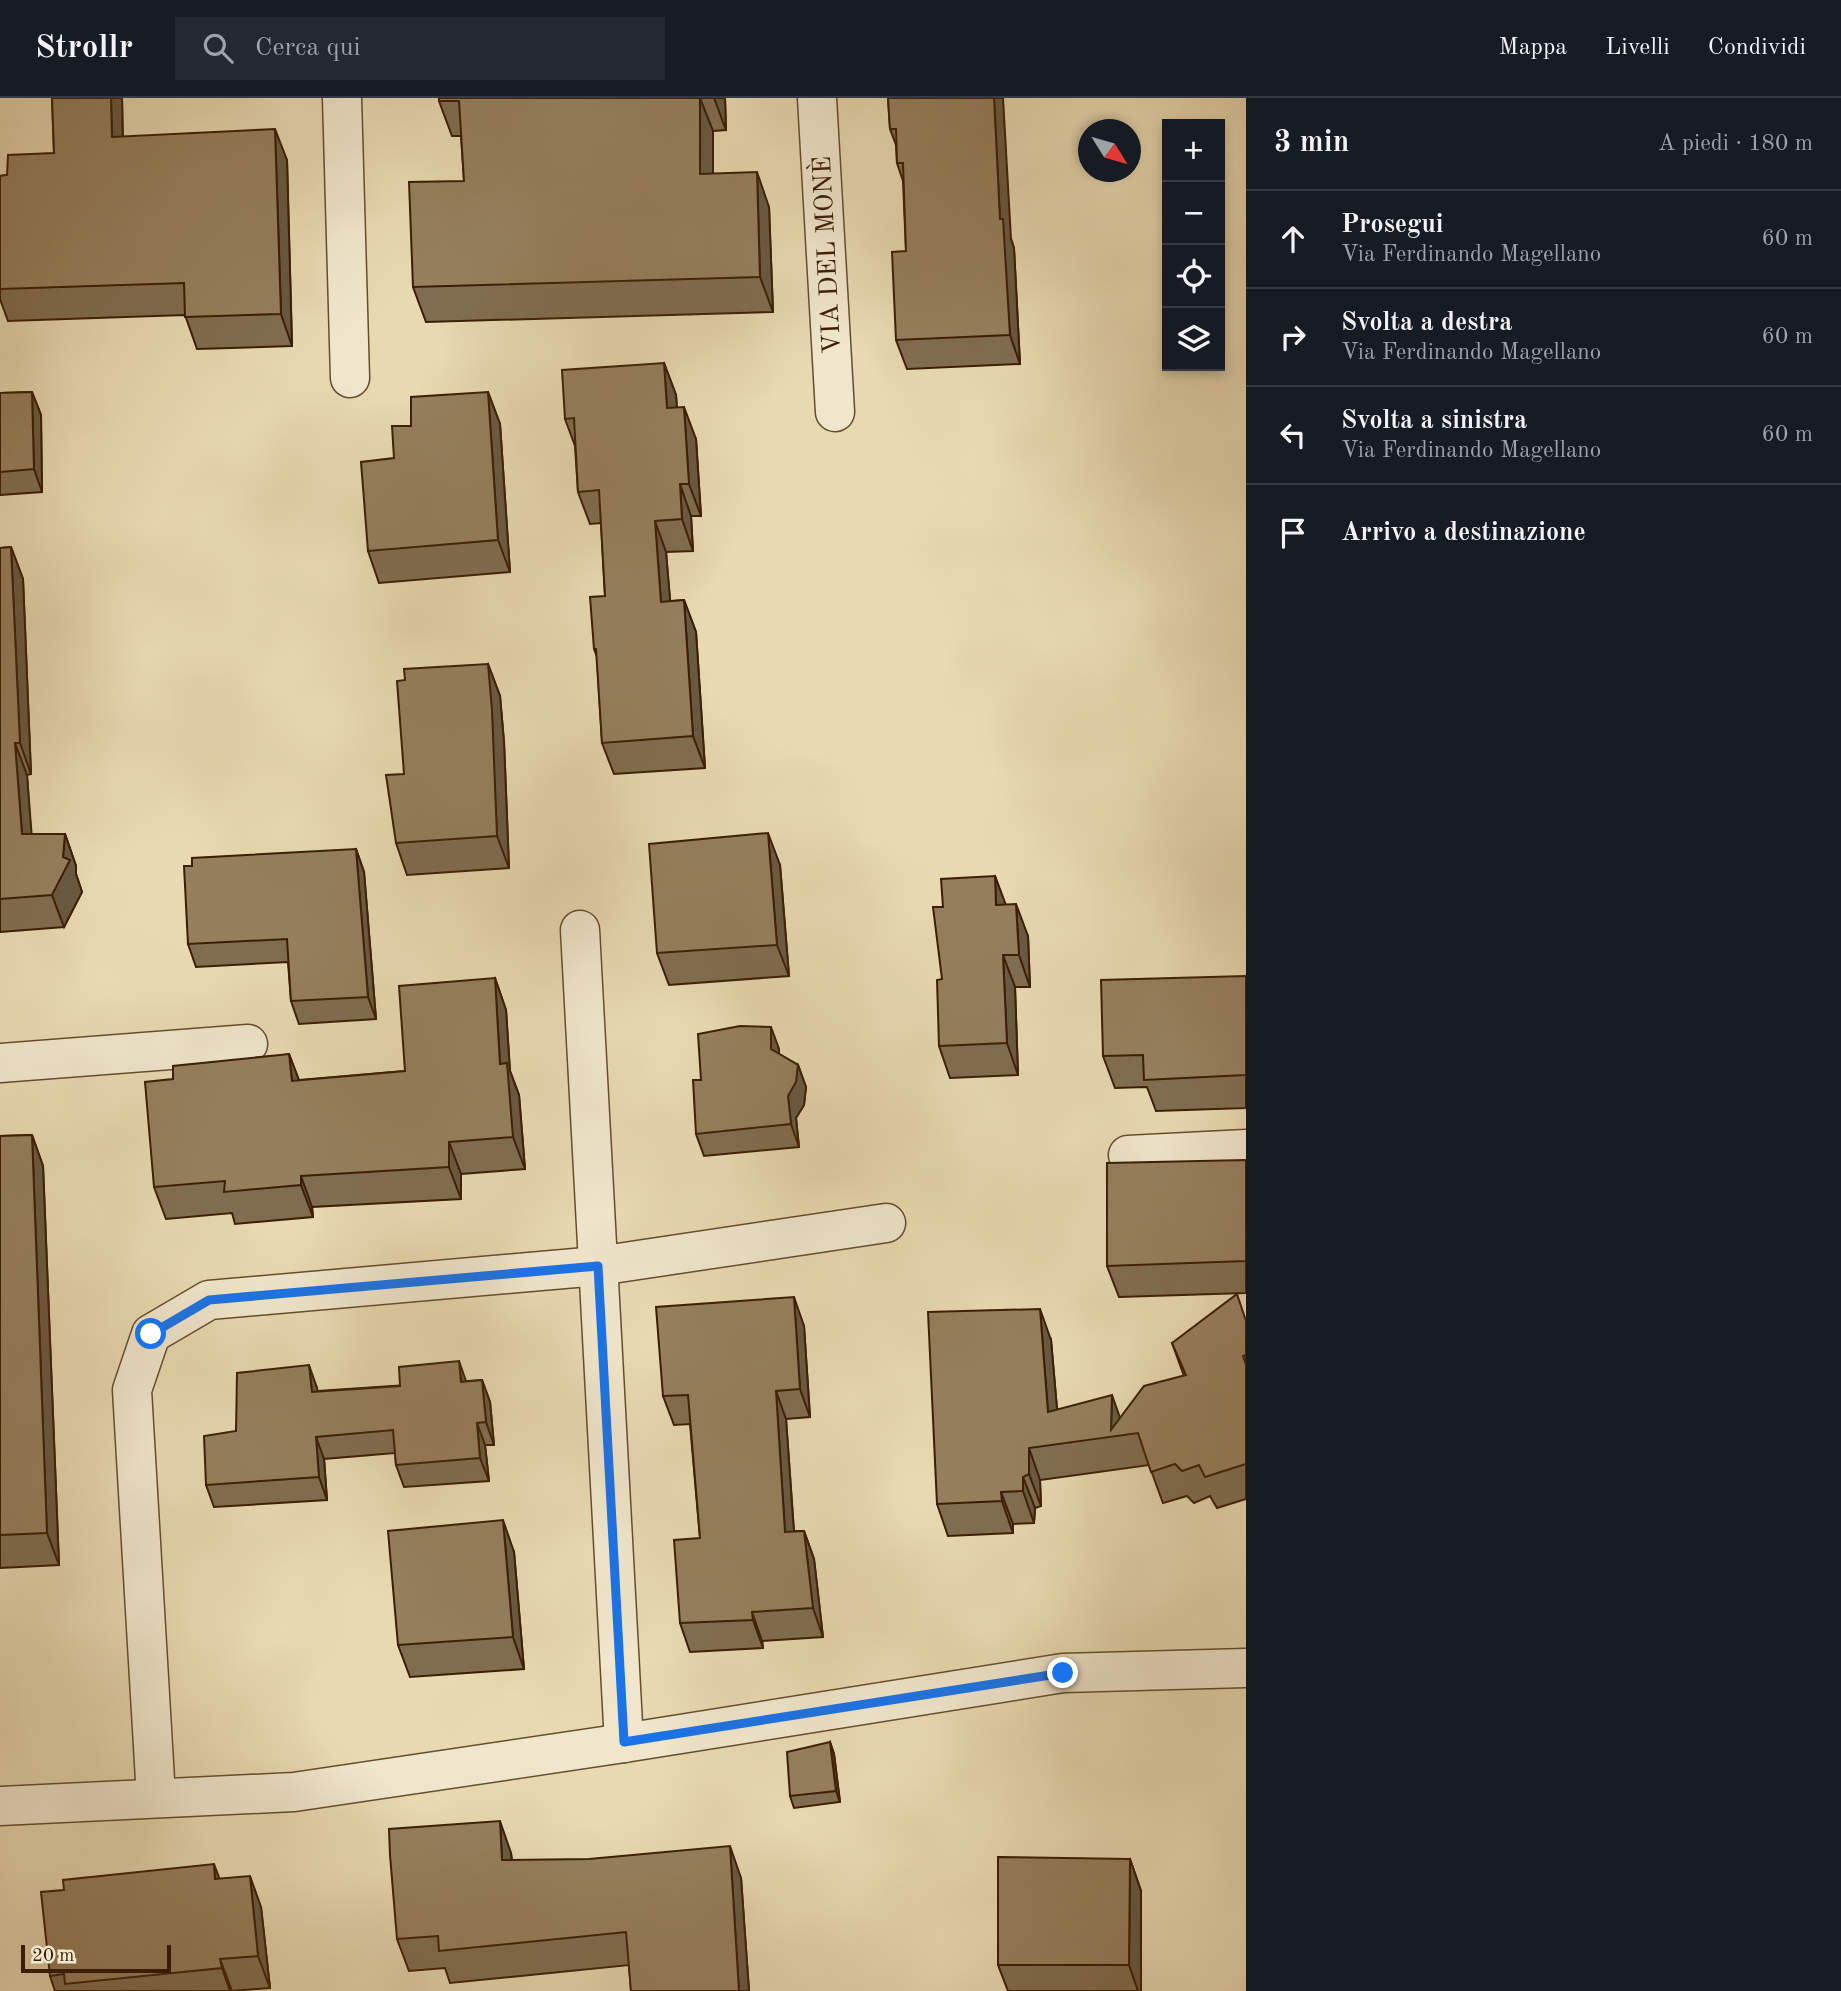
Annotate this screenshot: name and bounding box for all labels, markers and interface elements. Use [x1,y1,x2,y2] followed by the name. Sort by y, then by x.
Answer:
[175,17,665,80] search box
[199,29,237,67] icon: search
[35,32,133,65] text: Strollr
[255,35,361,61] text: Cerca qui
[1499,36,1567,60] text: Mappa
[1605,36,1670,60] text: Livelli
[1708,36,1806,60] text: Condividi
[1078,119,1141,182] north arrow
[1162,119,1225,371] map controls
[1162,119,1225,182] button: +
[1274,128,1349,158] text: 3 min
[1658,132,1813,155] text: A piedi · 180 m
[806,155,846,355] street label: VIA DEL MONÈ
[1162,182,1225,245] button: −
[1341,212,1444,238] text: Prosegui
[1274,220,1312,258] icon: ahead
[1762,227,1813,250] text: 60 m
[1341,243,1601,266] text: Via Ferdinando Magellano
[1162,245,1225,308] button: locate
[1162,308,1225,371] button: layers
[1341,310,1512,336] text: Svolta a destra
[1274,318,1312,356] icon: right
[1762,325,1813,348] text: 60 m
[1341,341,1601,364] text: Via Ferdinando Magellano
[1341,408,1527,434] text: Svolta a sinistra
[1274,416,1312,454] icon: left
[1762,423,1813,446] text: 60 m
[1341,439,1601,462] text: Via Ferdinando Magellano
[1274,514,1312,552] icon: arrive
[1341,520,1586,546] text: Arrivo a destinazione
[135,1318,166,1349] route start
[1047,1657,1078,1688] route end
[21,1942,172,1974] scale bar
[32,1947,74,1966] text: 20 m

